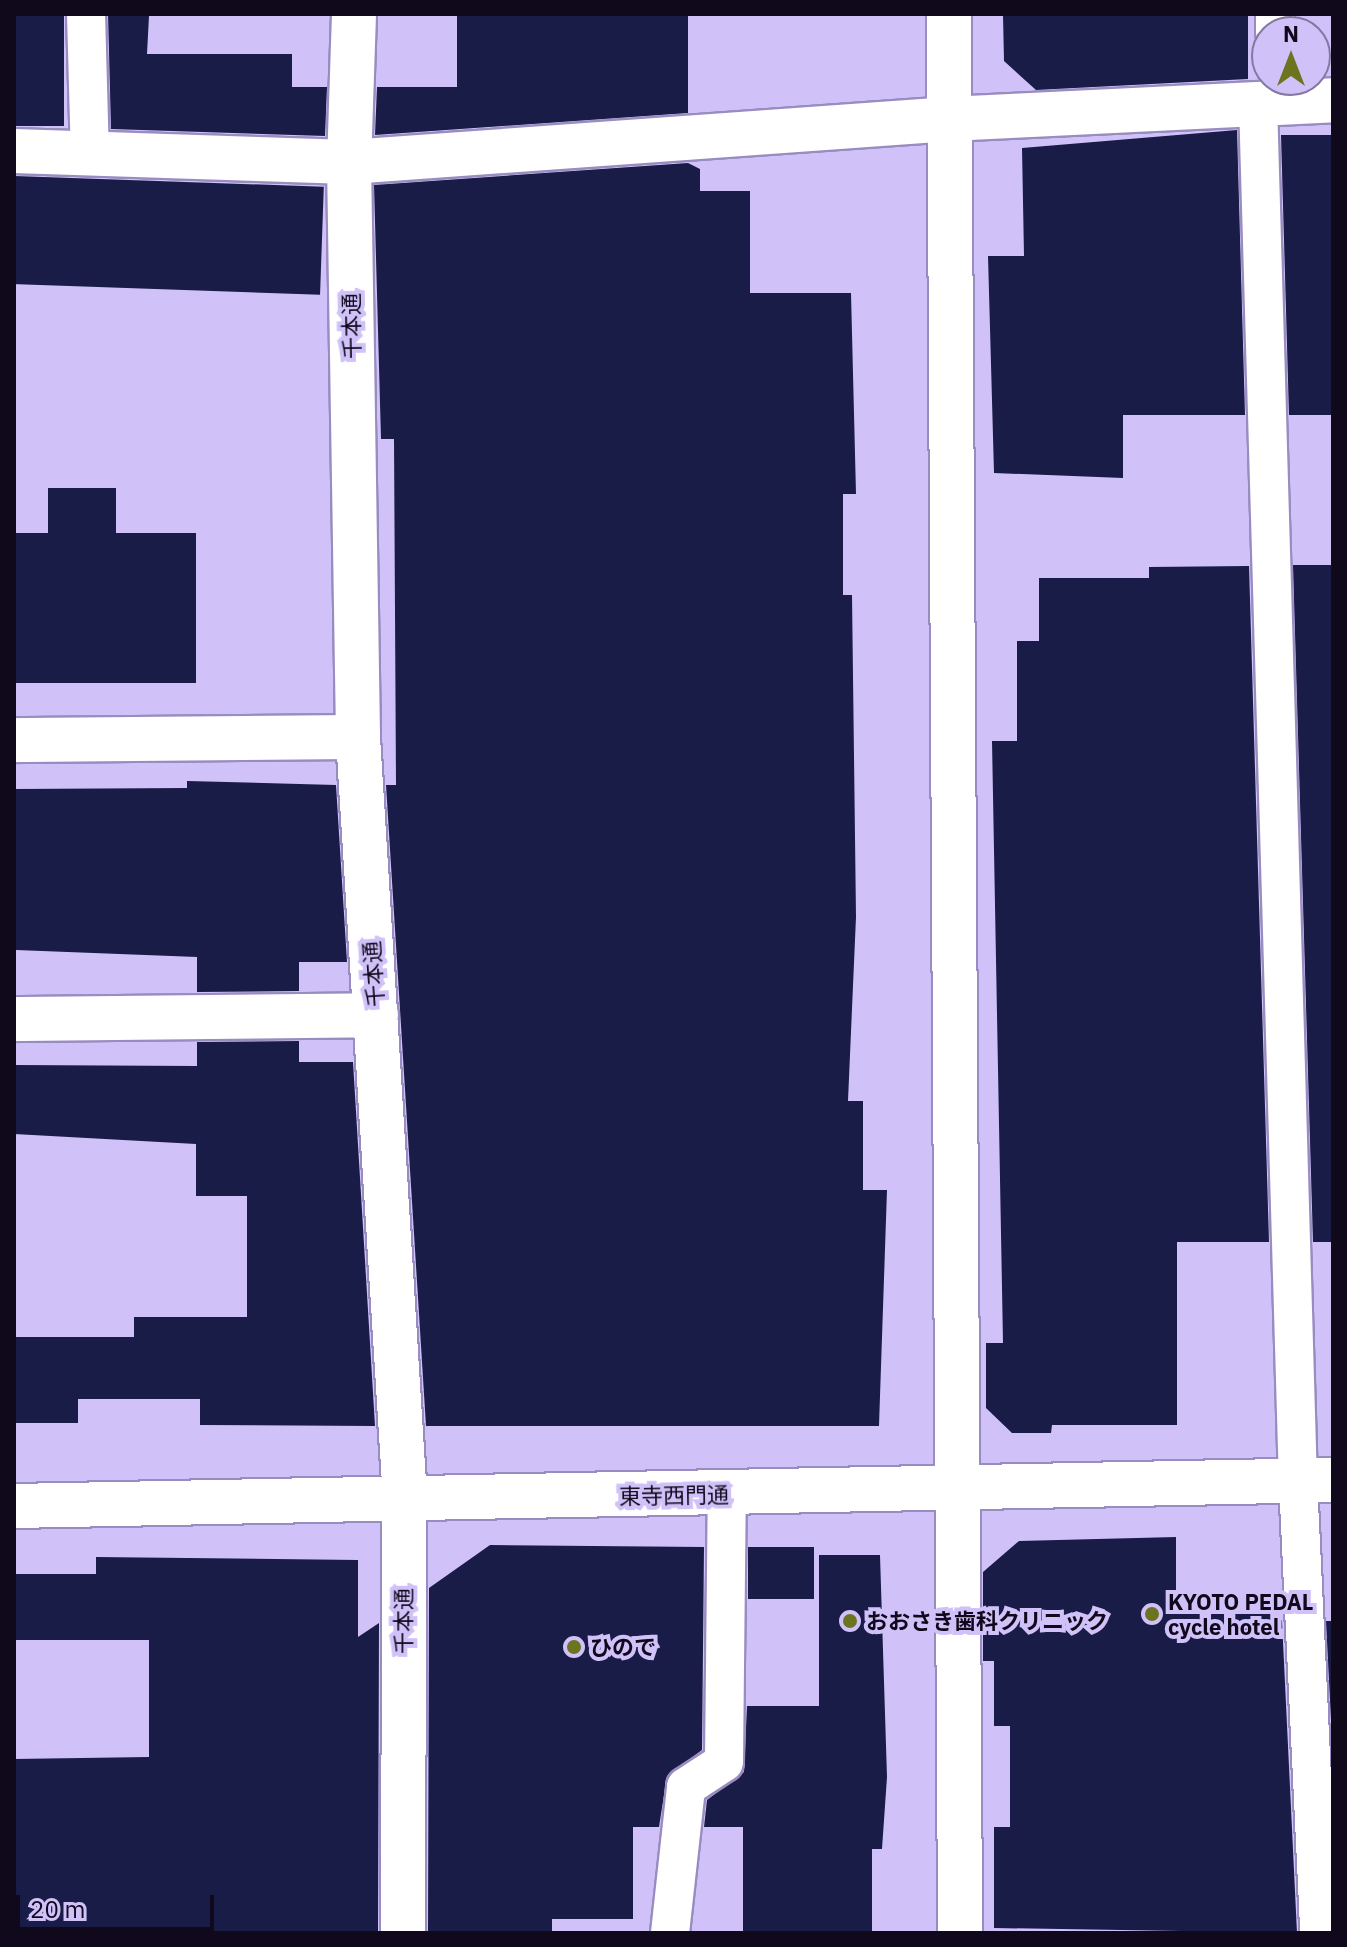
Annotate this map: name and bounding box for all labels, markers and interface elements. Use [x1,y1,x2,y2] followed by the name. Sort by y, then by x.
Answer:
[1251,16,1331,96] north arrow
[1283,19,1299,48] text: N
[337,293,365,359] street label: 千本通
[358,940,388,1008] street label: 千本通
[619,1481,729,1509] street label: 東寺西門通
[390,1588,416,1654] street label: 千本通
[1168,1588,1313,1640] place label: KYOTO PEDAL cycle hotel
[1143,1605,1161,1623] marker: KYOTO PEDAL cycle hotel
[866,1608,1108,1634] place label: おおさき歯科クリニック
[841,1612,859,1630] marker: おおさき歯科クリニック
[590,1634,656,1660] place label: ひので
[565,1638,583,1656] marker: ひので
[20,1879,218,1929] scale bar
[30,1893,85,1925] text: 20 m

